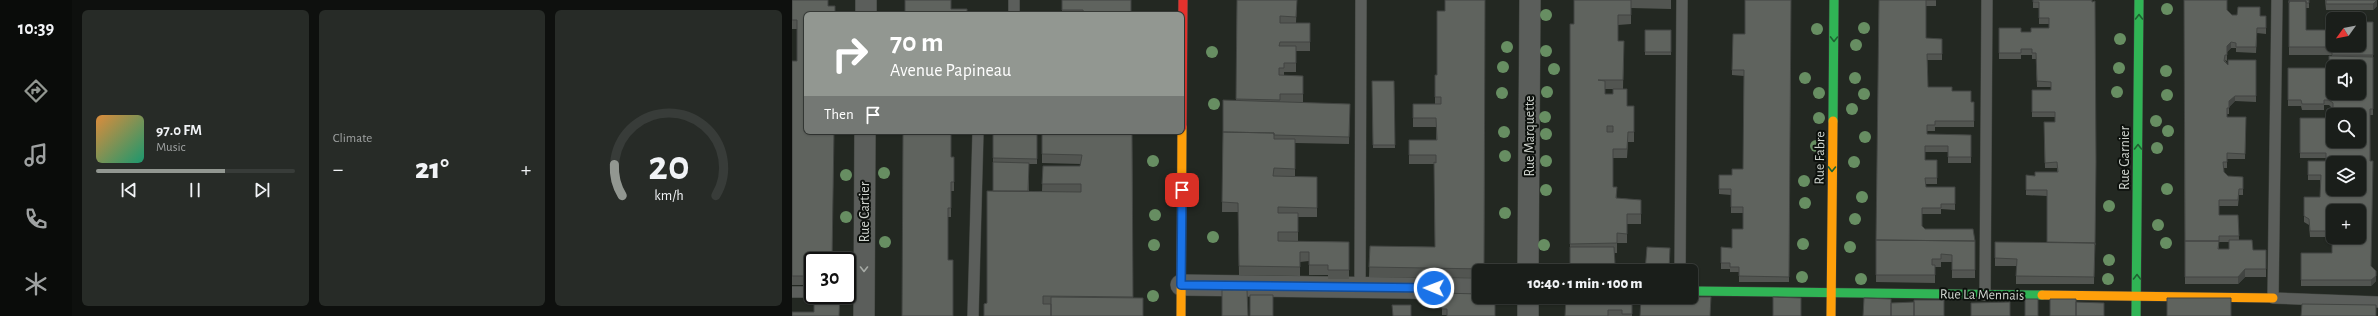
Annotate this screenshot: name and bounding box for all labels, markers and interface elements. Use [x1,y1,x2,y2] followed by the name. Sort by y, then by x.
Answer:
[2326,12,2366,52] north arrow
[2326,12,2366,244] map controls
[2135,14,2143,20] one-way arrow
[18,20,54,38] text: 10:39
[824,28,876,80] icon: right
[890,29,944,57] text: 70 m
[1830,36,1838,42] one-way arrow
[2326,60,2366,100] button: sound
[890,62,1011,80] text: Avenue Papineau
[22,77,50,105] icon: directions
[1523,95,1537,177] street label: Rue Marquette
[862,104,884,126] icon: arrive
[824,107,854,122] text: Then
[2326,108,2366,148] button: search
[156,123,202,138] text: 97.0 FM
[2118,125,2132,190] street label: Rue Garnier
[1813,131,1827,185] street label: Rue Fabre
[333,132,372,145] text: Climate
[22,141,50,169] icon: music
[156,141,186,154] text: Music
[2134,144,2142,150] one-way arrow
[648,146,689,187] text: 20
[415,154,449,184] text: 21°
[2326,156,2366,196] button: layers
[333,158,343,180] text: −
[521,158,531,180] text: +
[1828,166,1836,172] one-way arrow
[1165,173,1199,207] pin
[118,179,140,201] icon: previous
[184,179,206,201] icon: pause
[251,179,273,201] icon: next
[1171,179,1193,201] icon: arrive
[858,181,872,242] street label: Rue Cartier
[654,189,683,203] text: km/h
[2326,204,2366,244] button: +
[22,205,50,233] icon: phone
[804,252,856,304] speed limit sign: 30
[860,266,868,272] one-way arrow
[1413,267,1455,309] position arrow
[22,270,50,298] icon: climate
[2133,274,2141,280] one-way arrow
[1527,276,1643,291] text: 10:40 · 1 min · 100 m
[1940,287,2024,303] street label: Rue La Mennais

